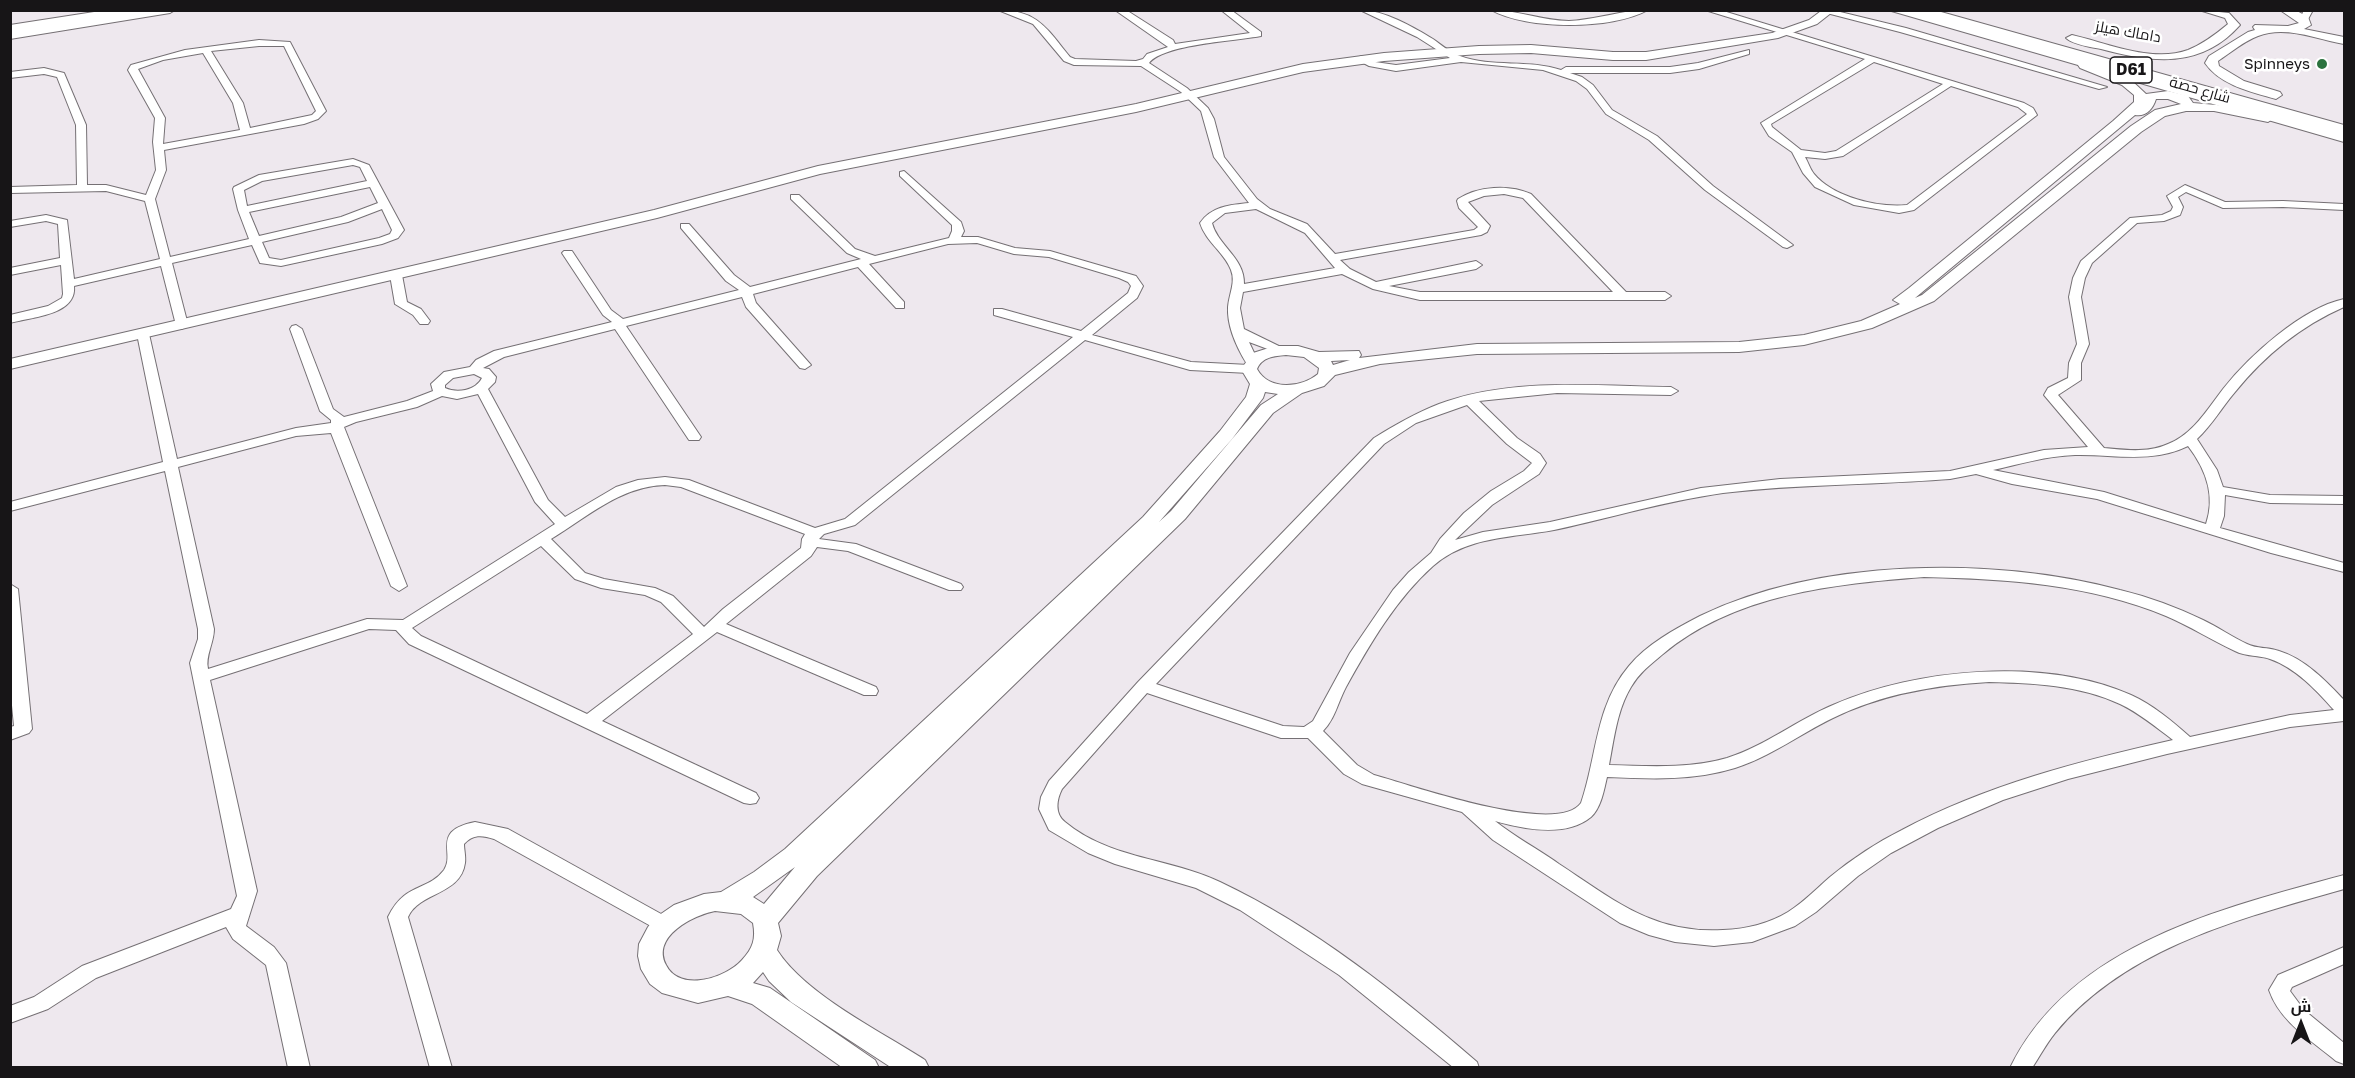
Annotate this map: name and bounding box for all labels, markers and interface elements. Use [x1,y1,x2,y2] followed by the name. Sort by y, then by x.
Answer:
[2094,17,2162,47] street label: داماك هيلز
[2244,55,2310,73] place label: Spinneys
[2110,57,2152,83] road number: D61
[2315,57,2329,71] marker: Spinneys
[2167,73,2233,107] street label: شارع حصة
[2271,994,2331,1054] north arrow
[2291,996,2311,1016] text: ش

